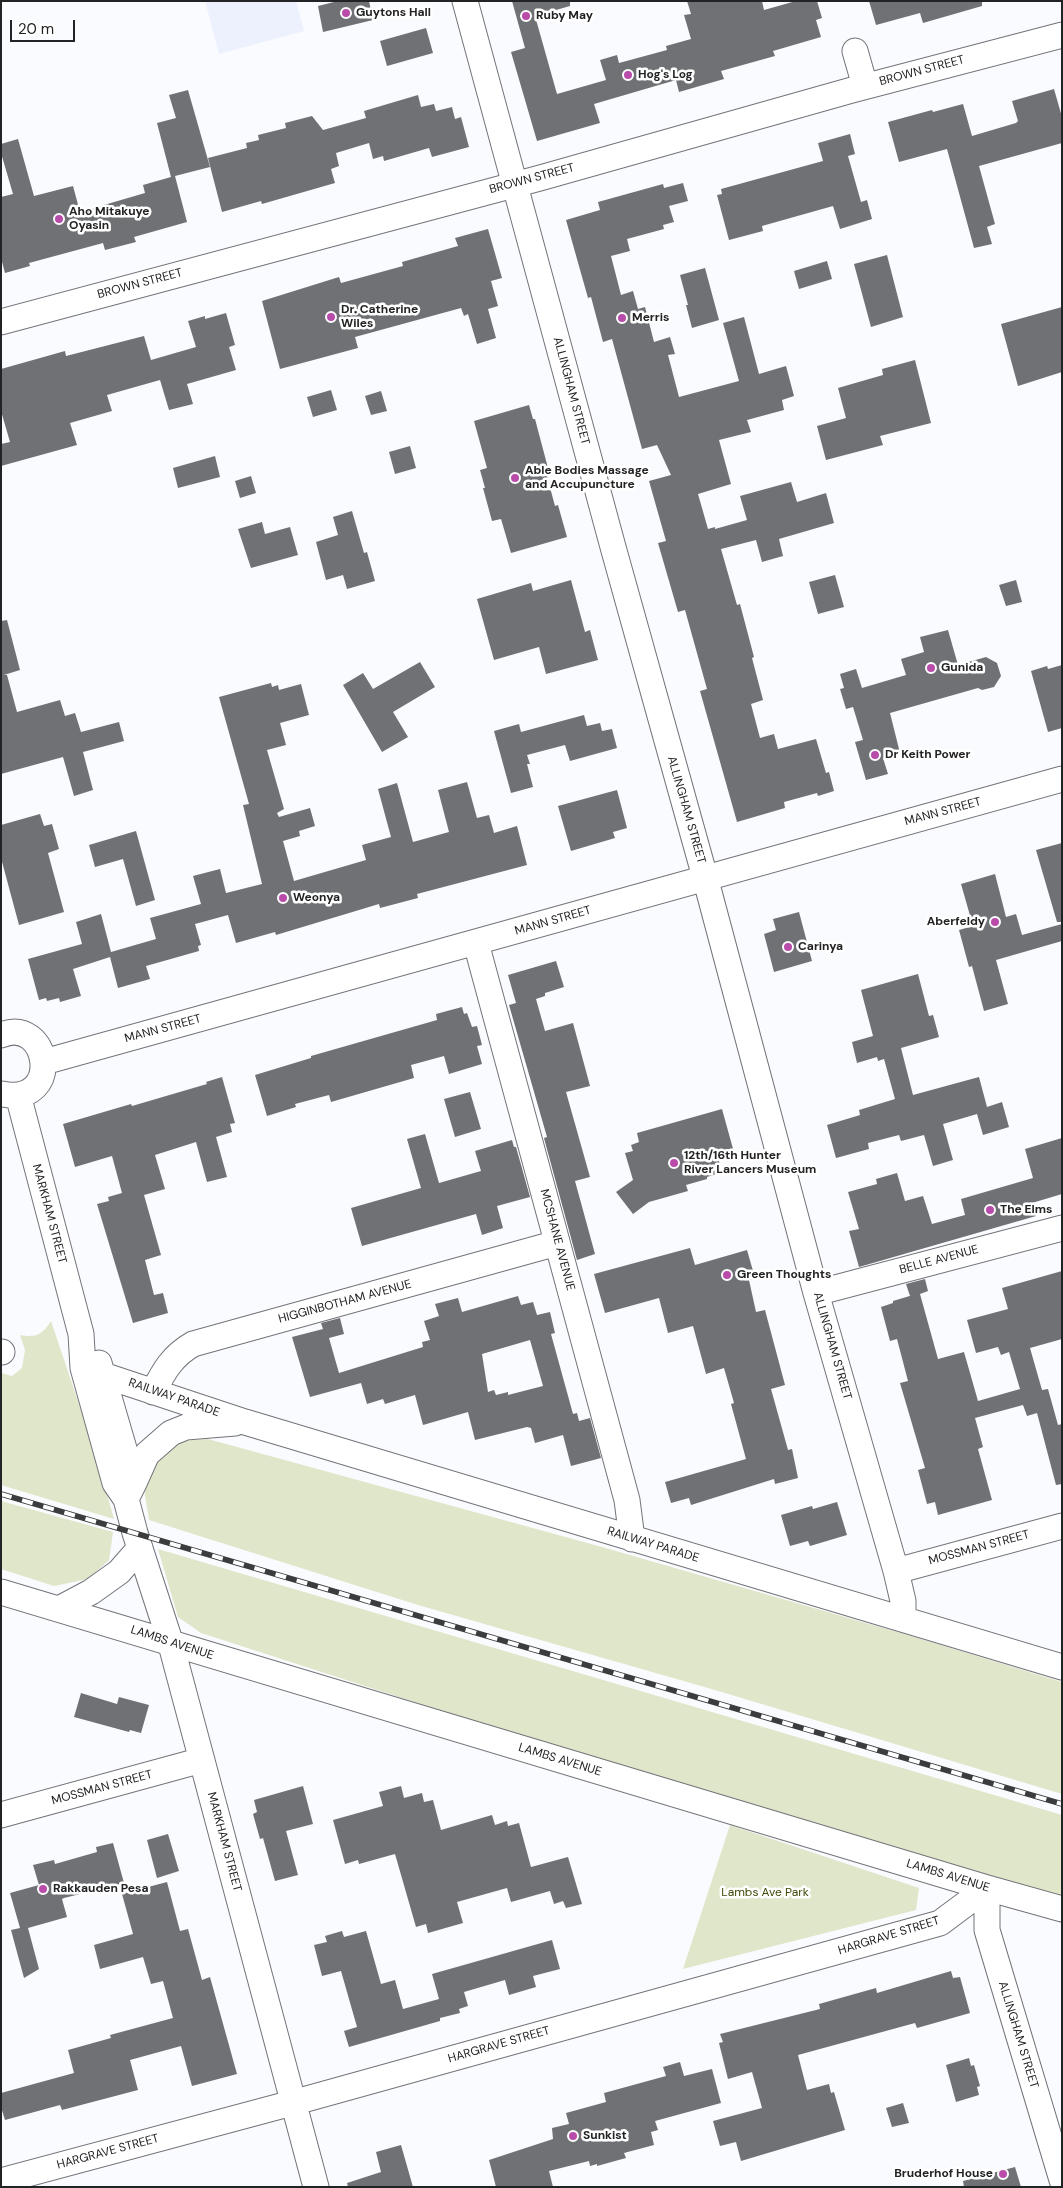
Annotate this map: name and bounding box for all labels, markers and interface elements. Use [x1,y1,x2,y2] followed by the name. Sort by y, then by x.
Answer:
[356,6,431,20] place label: Guytons Hall
[340,7,352,19] marker: Guytons Hall
[536,9,593,23] place label: Ruby May
[12,10,78,42] scale bar
[520,10,532,22] marker: Ruby May
[18,19,54,39] text: 20 m
[878,53,966,89] street label: BROWN STREET
[638,68,693,82] place label: Hog's Log
[622,69,634,81] marker: Hog's Log
[488,161,576,197] street label: BROWN STREET
[69,205,149,233] place label: Aho Mitakuye Oyasin
[53,213,65,225] marker: Aho Mitakuye Oyasin
[96,266,184,302] street label: BROWN STREET
[341,303,418,331] place label: Dr. Catherine Wiles
[325,311,337,323] marker: Dr. Catherine Wiles
[632,311,669,325] place label: Merris
[616,312,628,324] marker: Merris
[550,335,592,447] street label: ALLINGHAM STREET
[525,464,649,492] place label: Able Bodies Massage and Accupuncture
[509,472,521,484] marker: Able Bodies Massage and Accupuncture
[941,661,983,675] place label: Gunida
[925,662,937,674] marker: Gunida
[885,748,970,762] place label: Dr Keith Power
[869,749,881,761] marker: Dr Keith Power
[664,755,708,865] street label: ALLINGHAM STREET
[903,795,983,829] street label: MANN STREET
[293,891,340,905] place label: Weonya
[277,892,289,904] marker: Weonya
[513,903,593,939] street label: MANN STREET
[927,915,985,929] place label: Aberfeldy
[989,916,1001,928] marker: Aberfeldy
[798,940,843,954] place label: Carinya
[782,941,794,953] marker: Carinya
[123,1012,203,1046] street label: MANN STREET
[684,1149,816,1177] place label: 12th/16th Hunter River Lancers Museum
[668,1157,680,1169] marker: 12th/16th Hunter River Lancers Museum
[29,1163,69,1265] street label: MARKHAM STREET
[537,1188,577,1292] street label: MCSHANE AVENUE
[1000,1203,1052,1217] place label: The Elms
[984,1204,996,1216] marker: The Elms
[898,1243,980,1277] street label: BELLE AVENUE
[737,1268,831,1282] place label: Green Thoughts
[721,1269,733,1281] marker: Green Thoughts
[277,1277,413,1327] street label: HIGGINBOTHAM AVENUE
[810,1291,854,1401] street label: ALLINGHAM STREET
[127,1376,221,1420] street label: RAILWAY PARADE
[605,1524,701,1566] street label: RAILWAY PARADE
[927,1528,1031,1568] street label: MOSSMAN STREET
[129,1623,215,1663] street label: LAMBS AVENUE
[517,1740,603,1780] street label: LAMBS AVENUE
[50,1768,154,1808] street label: MOSSMAN STREET
[204,1791,244,1893] street label: MARKHAM STREET
[905,1856,991,1896] street label: LAMBS AVENUE
[53,1882,148,1896] place label: Rakkauden Pesa
[37,1883,49,1895] marker: Rakkauden Pesa
[721,1886,809,1900] park label: Lambs Ave Park
[837,1914,941,1958] street label: HARGRAVE STREET
[995,1980,1041,2090] street label: ALLINGHAM STREET
[446,2024,552,2066] street label: HARGRAVE STREET
[583,2129,627,2143] place label: Sunkist
[567,2130,579,2142] marker: Sunkist
[55,2131,161,2173] street label: HARGRAVE STREET
[894,2167,993,2181] place label: Bruderhof House
[997,2168,1009,2180] marker: Bruderhof House

